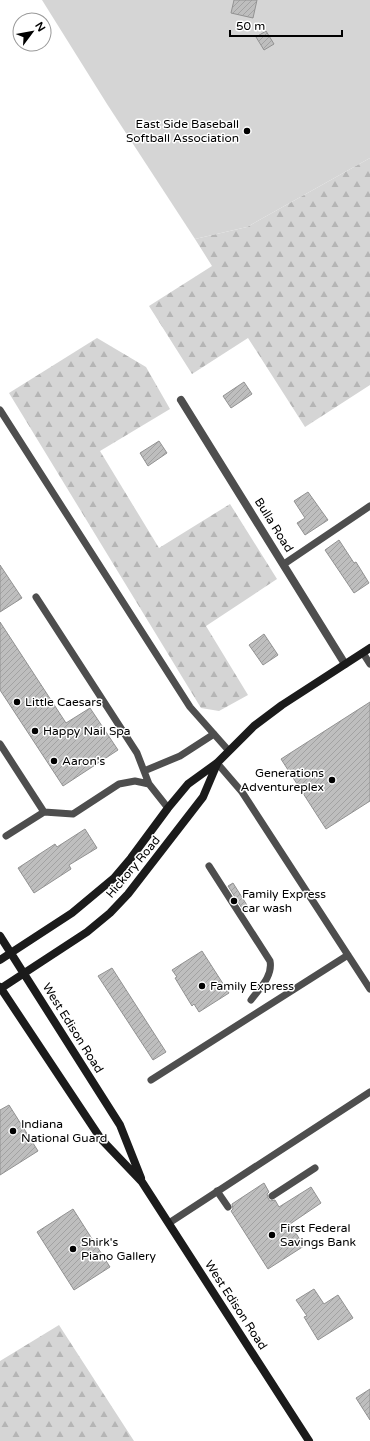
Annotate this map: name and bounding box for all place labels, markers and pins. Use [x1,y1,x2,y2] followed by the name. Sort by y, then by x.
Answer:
[126,117,239,145] place label: East Side Baseball Softball Association
[242,126,252,136] marker: East Side Baseball Softball Association
[25,695,102,709] place label: Little Caesars
[12,697,22,707] marker: Little Caesars
[43,724,131,738] place label: Happy Nail Spa
[30,726,40,736] marker: Happy Nail Spa
[62,754,105,768] place label: Aaron's
[49,756,59,766] marker: Aaron's
[241,766,324,794] place label: Generations Adventureplex
[327,775,337,785] marker: Generations Adventureplex
[242,887,326,915] place label: Family Express car wash
[229,896,239,906] marker: Family Express car wash
[210,979,294,993] place label: Family Express
[197,981,207,991] marker: Family Express
[21,1117,107,1145] place label: Indiana National Guard
[8,1126,18,1136] marker: Indiana National Guard
[280,1221,357,1249] place label: First Federal Savings Bank
[267,1230,277,1240] marker: First Federal Savings Bank
[81,1235,157,1263] place label: Shirk's Piano Gallery
[68,1244,78,1254] marker: Shirk's Piano Gallery

